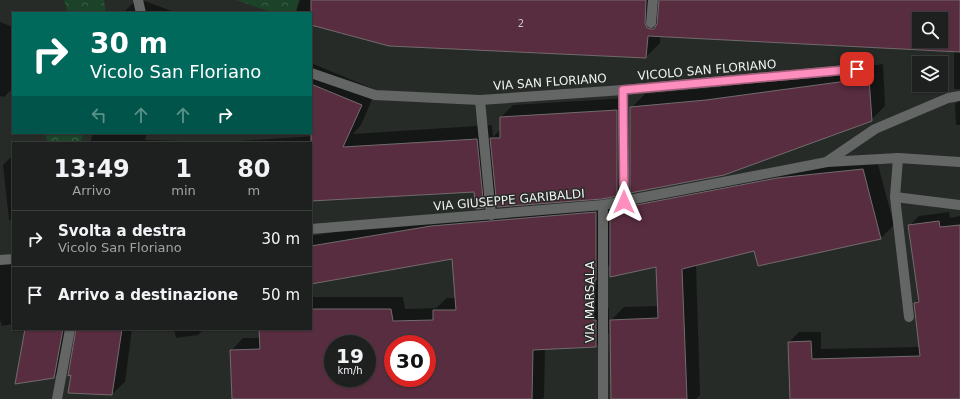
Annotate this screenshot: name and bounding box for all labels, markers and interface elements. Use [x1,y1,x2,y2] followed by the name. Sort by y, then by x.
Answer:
[912,12,948,92] map controls
[912,12,948,48] button: search
[518,18,524,29] house number: 2
[90,27,168,60] text: 30 m
[24,28,76,80] icon: right
[840,52,874,86] pin
[912,56,948,92] button: layers
[637,57,777,83] street label: VICOLO SAN FLORIANO
[846,58,868,80] icon: arrive
[90,61,261,82] text: Vicolo San Floriano
[493,71,607,93] street label: VIA SAN FLORIANO
[88,104,110,126] icon: left
[130,104,152,126] icon: ahead
[172,104,194,126] icon: ahead
[214,104,236,126] icon: right
[53,155,130,183] text: 13:49
[175,155,192,183] text: 1
[237,155,271,183] text: 80
[603,181,645,223] position arrow
[72,183,111,198] text: Arrivo
[171,183,196,198] text: min
[248,183,260,198] text: m
[433,186,585,214] street label: VIA GIUSEPPE GARIBALDI
[58,222,186,240] text: Svolta a destra
[24,228,46,250] icon: right
[262,230,300,248] text: 30 m
[58,240,182,255] text: Vicolo San Floriano
[583,260,597,343] street label: VIA MARSALA
[24,284,46,306] icon: arrive
[58,286,238,304] text: Arrivo a destinazione
[262,286,300,304] text: 50 m
[384,335,436,387] speed limit sign: 30
[336,344,364,368] text: 19
[337,365,363,376] text: km/h

